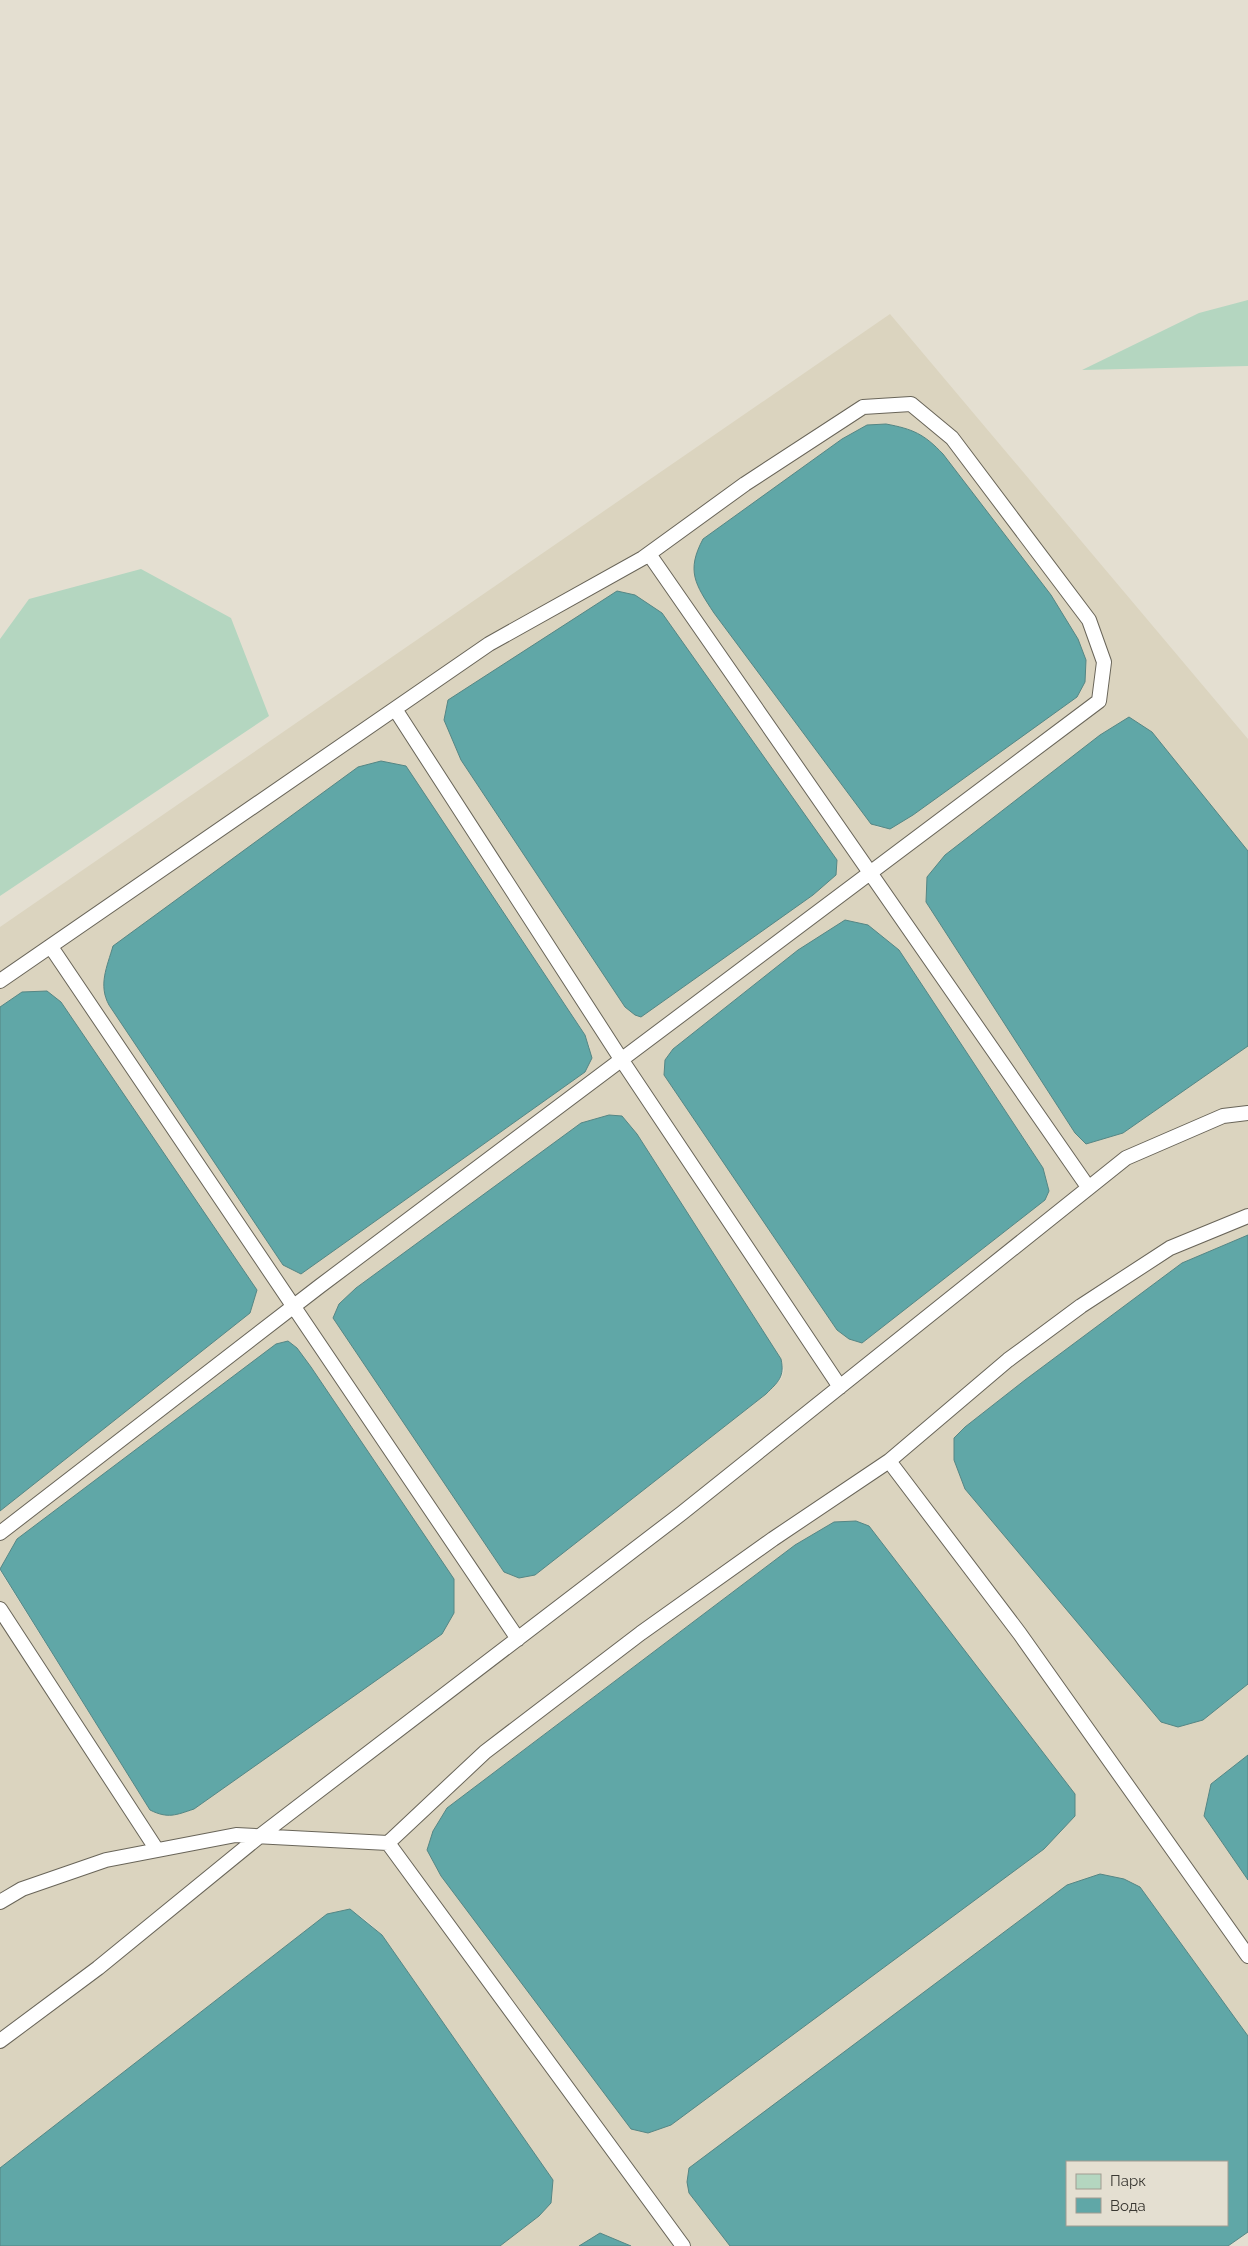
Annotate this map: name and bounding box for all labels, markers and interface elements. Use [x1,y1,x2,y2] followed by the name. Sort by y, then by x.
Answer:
[1066,2161,1228,2226] legend
[1110,2172,1146,2190] text: Парк
[1110,2197,1146,2215] text: Вода

